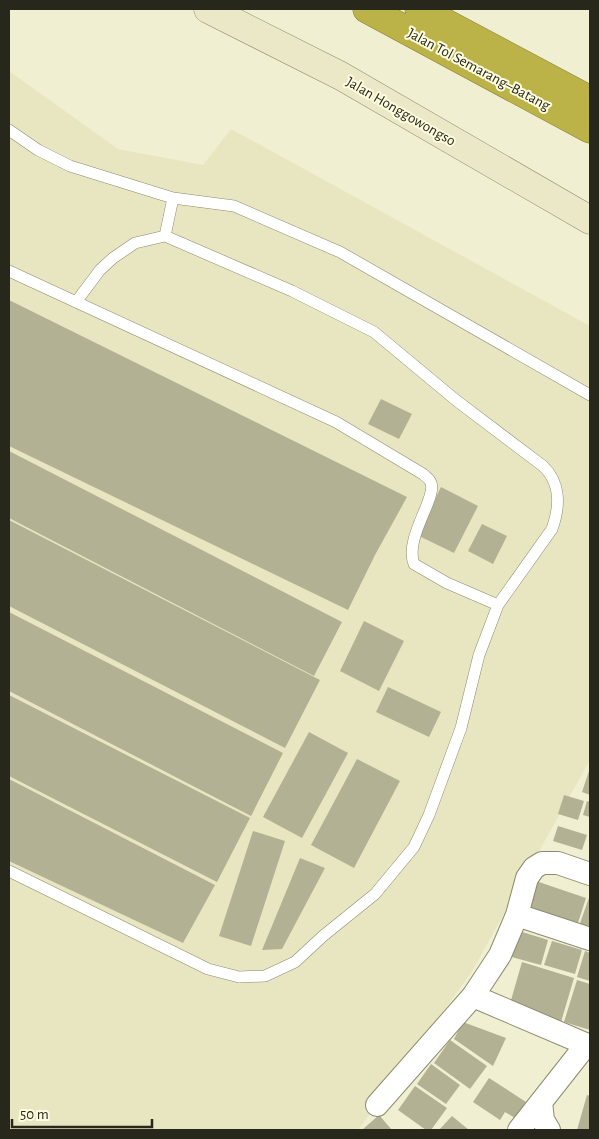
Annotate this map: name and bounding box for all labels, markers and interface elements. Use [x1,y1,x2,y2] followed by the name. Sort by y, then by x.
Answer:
[405,25,553,114] street label: Jalan Tol Semarang–Batang
[343,74,458,149] street label: Jalan Honggowongso
[12,1096,152,1128] scale bar
[20,1107,49,1122] text: 50 m

